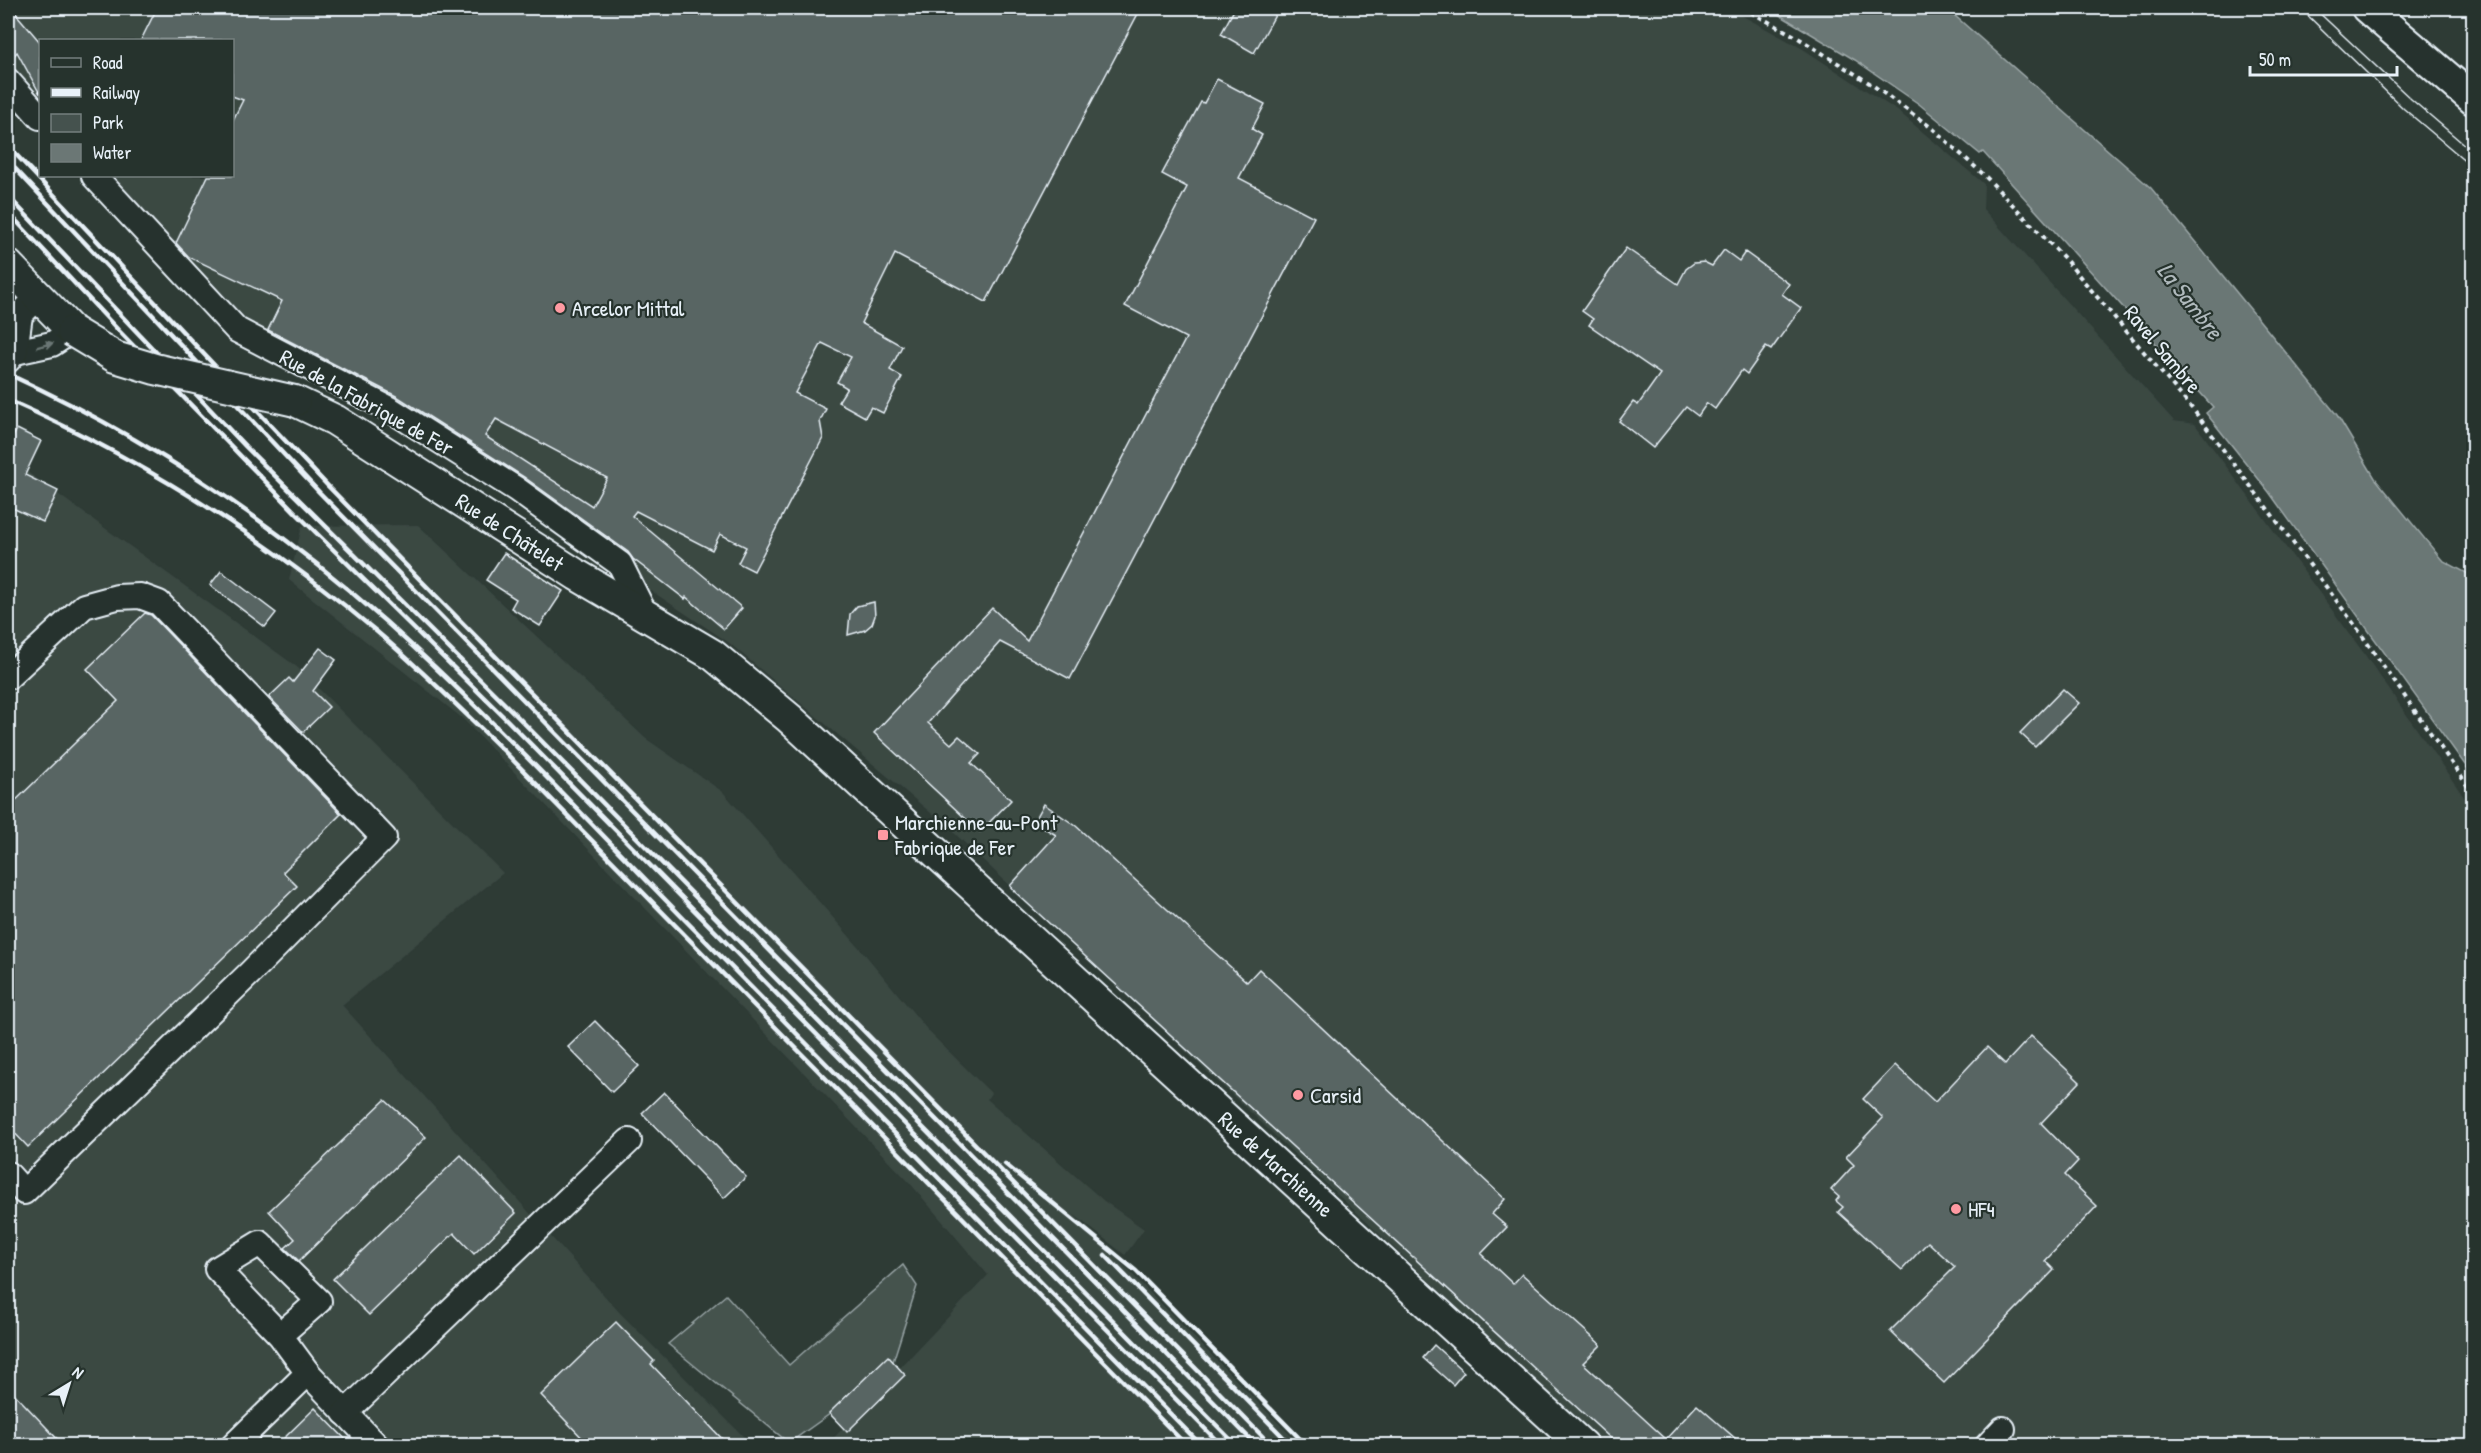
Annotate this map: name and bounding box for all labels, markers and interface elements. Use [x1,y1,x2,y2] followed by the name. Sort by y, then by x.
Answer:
[39,39,234,177] legend
[2250,39,2397,77] scale bar
[2259,47,2291,72] text: 50 m
[93,50,123,75] text: Road
[93,80,140,105] text: Railway
[93,110,124,135] text: Park
[93,140,131,165] text: Water
[2151,255,2232,347] water label: La Sambre
[572,293,685,323] place label: Arcelor Mittal
[2117,298,2209,400] street label: Ravel Sambre
[553,301,567,315] marker: Arcelor Mittal
[36,340,54,349] one-way arrow
[275,342,460,463] street label: Rue de la Fabrique de Fer
[450,486,570,578] street label: Rue de Châtelet
[894,807,1058,862] place label: Marchienne-au-Pont Fabrique de Fer
[876,828,890,842] marker: Marchienne-au-Pont Fabrique de Fer
[1310,1080,1362,1110] place label: Carsid
[1291,1088,1305,1102] marker: Carsid
[1212,1104,1340,1224] street label: Rue de Marchienne
[1968,1194,1995,1224] place label: HF4
[1949,1202,1963,1216] marker: HF4
[39,1354,99,1414] north arrow
[68,1361,89,1384] text: N

